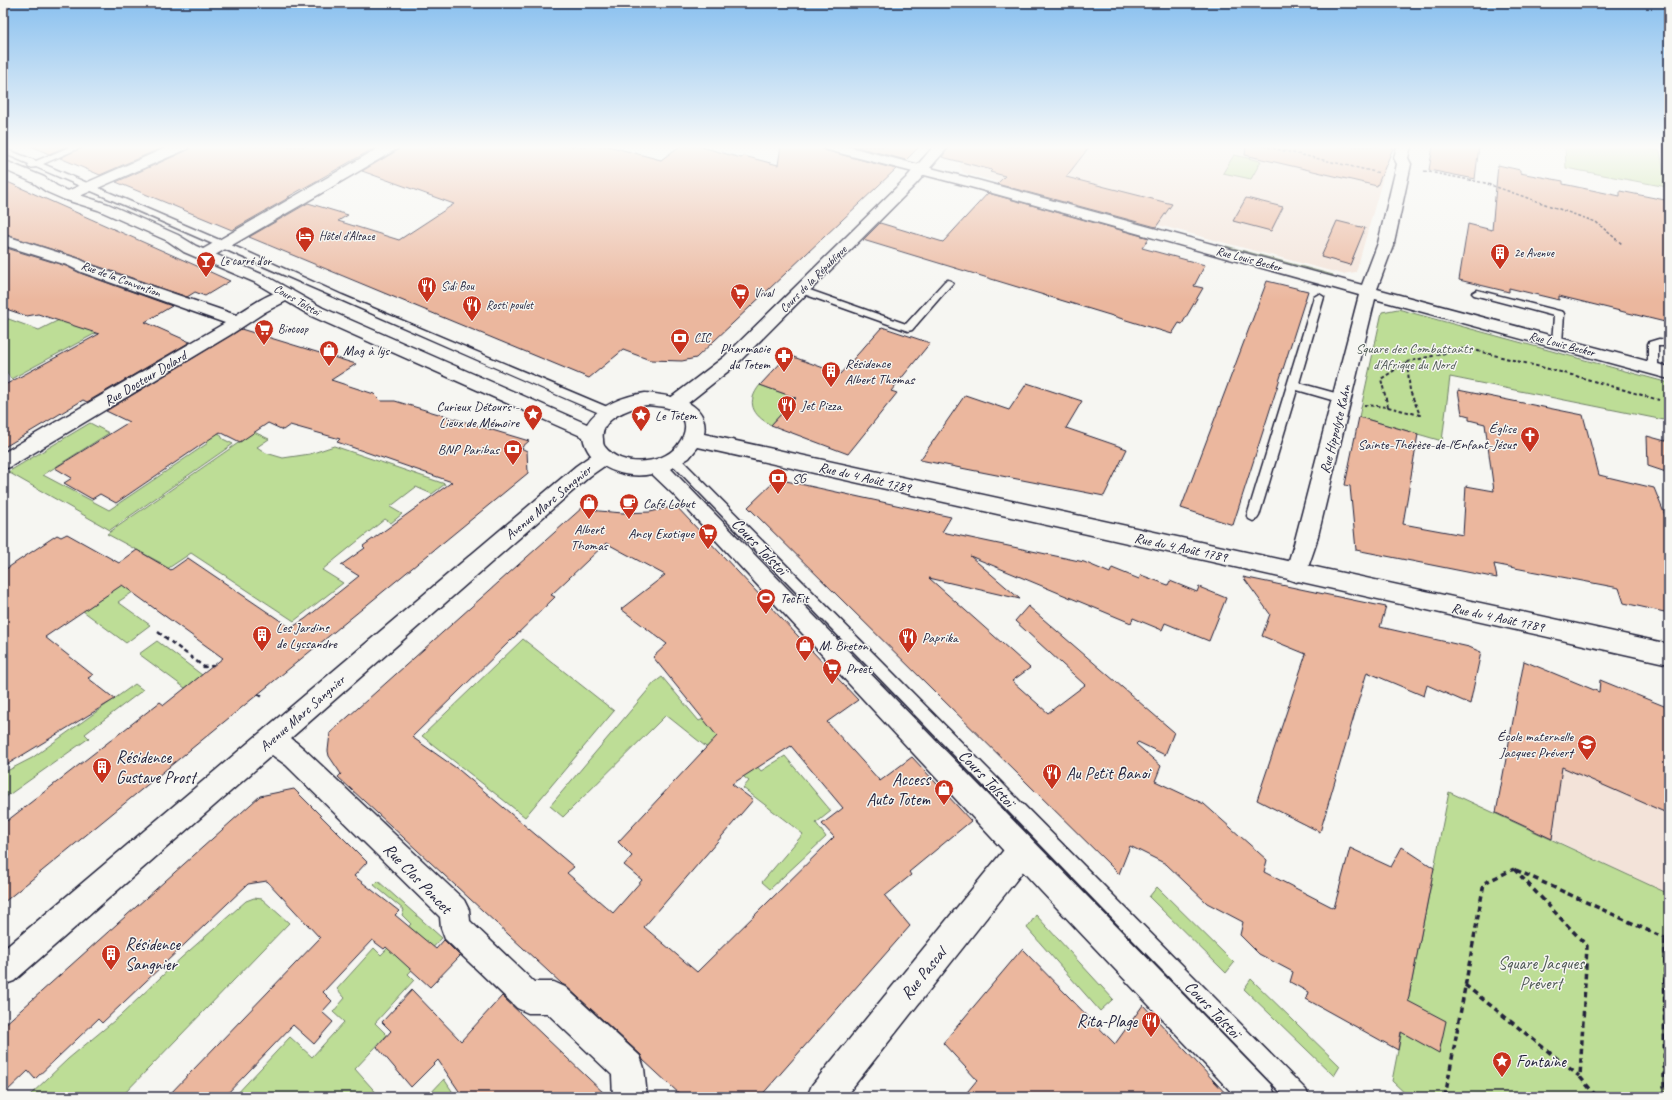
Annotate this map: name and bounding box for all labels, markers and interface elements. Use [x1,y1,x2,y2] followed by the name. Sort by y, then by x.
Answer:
[294,225,316,253] hotel icon: Hôtel d'Alsace
[319,228,376,244] place label: Hôtel d'Alsace
[776,241,851,316] street label: Cours de la République
[1489,242,1511,270] building icon: 2e Avenue
[1214,243,1285,276] street label: Rue Louis Becker
[1514,245,1555,261] place label: 2e Avenue
[195,250,217,278] bar icon: Le carré d'or
[220,253,273,269] place label: Le carré d'or
[79,257,164,301] street label: Rue de la Convention
[416,275,438,303] restaurant icon: Sidi Bou
[441,278,476,294] place label: Sidi Bou
[271,280,325,321] street label: Cours Tolstoï
[729,282,751,310] supermarket icon: Vival
[754,285,775,301] place label: Vival
[461,294,483,322] restaurant icon: Rosti poulet
[486,297,534,313] place label: Rosti poulet
[253,318,275,346] supermarket icon: Biocoop
[278,321,310,337] place label: Biocoop
[669,327,691,355] bank icon: CIC
[1527,328,1598,361] street label: Rue Louis Becker
[694,330,712,346] place label: CIC
[318,339,340,367] shop icon: Mag à lys
[720,340,771,373] place label: Pharmacie du Totem
[1356,340,1474,373] park label: Square des Combattants d'Afrique du Nord
[343,342,390,359] place label: Mag à lys
[773,345,795,373] pharmacy icon: Pharmacie du Totem
[101,346,192,410] street label: Rue Docteur Dolard
[845,355,915,388] place label: Résidence Albert Thomas
[820,360,842,388] building icon: Résidence Albert Thomas
[1316,382,1355,475] street label: Rue Hippolyte Kahn
[776,394,798,422] restaurant icon: Jet Pizza
[800,397,843,414] place label: Jet Pizza
[437,398,520,431] place label: Curieux Détours - Lieux de Mémoire
[522,403,544,431] place icon: Curieux Détours - Lieux de Mémoire
[630,404,652,432] place icon: Le Totem
[655,407,698,424] place label: Le Totem
[1358,420,1517,453] place label: Église Sainte-Thérèse-de-l'Enfant-Jésus
[1519,425,1541,453] church icon: Église Sainte-Thérèse-de-l'Enfant-Jésus
[502,438,524,466] bank icon: BNP Paribas
[438,441,500,458] place label: BNP Paribas
[817,459,914,497] street label: Rue du 4 Août 1789
[502,461,596,543] street label: Avenue Marc Sangnier
[767,467,789,495] bank icon: SG
[792,470,808,487] place label: SG
[578,492,600,520] shop icon: Albert Thomas
[618,492,640,520] cafe icon: Café Lobut
[643,495,696,512] place label: Café Lobut
[727,513,794,582] street label: Cours Tolstoï
[570,521,609,554] place label: Albert Thomas
[697,522,719,550] supermarket icon: Ancy Exotique
[628,525,695,542] place label: Ancy Exotique
[1133,529,1230,566] street label: Rue du 4 Août 1789
[755,587,777,615] sports icon: TecFit
[780,590,810,607] place label: TecFit
[1450,599,1547,636] street label: Rue du 4 Août 1789
[276,619,338,652] place label: Les Jardins de Lyssandre
[251,624,273,652] building icon: Les Jardins de Lyssandre
[897,626,919,654] restaurant icon: Paprika
[922,629,959,646] place label: Paprika
[794,634,816,662] shop icon: M. Breton
[819,637,869,654] place label: M. Breton
[821,657,843,685] supermarket icon: Preet
[846,660,873,677] place label: Preet
[256,671,349,755] street label: Avenue Marc Sangnier
[1497,728,1575,761] place label: École maternelle Jacques Prévert
[1576,733,1598,761] school or university icon: École maternelle Jacques Prévert
[954,745,1021,814] street label: Cours Tolstoï
[116,747,198,788] place label: Résidence Gustave Prost
[91,756,113,784] building icon: Résidence Gustave Prost
[1041,762,1063,790] restaurant icon: Au Petit Banoi
[1066,763,1153,784] place label: Au Petit Banoi
[867,769,932,810] place label: Access Auto Totem
[933,778,955,806] shop icon: Access Auto Totem
[379,839,458,920] street label: Rue Clos Poncet
[125,934,182,975] place label: Résidence Sangnier
[896,941,953,1004] street label: Rue Pascal
[100,943,122,971] building icon: Résidence Sangnier
[1498,953,1585,994] park label: Square Jacques Prévert
[1180,976,1247,1045] street label: Cours Tolstoï
[1140,1010,1162,1038] restaurant icon: Rita-Plage
[1077,1011,1138,1032] place label: Rita-Plage
[1491,1050,1513,1078] place icon: Fontaine
[1516,1051,1567,1072] place label: Fontaine

